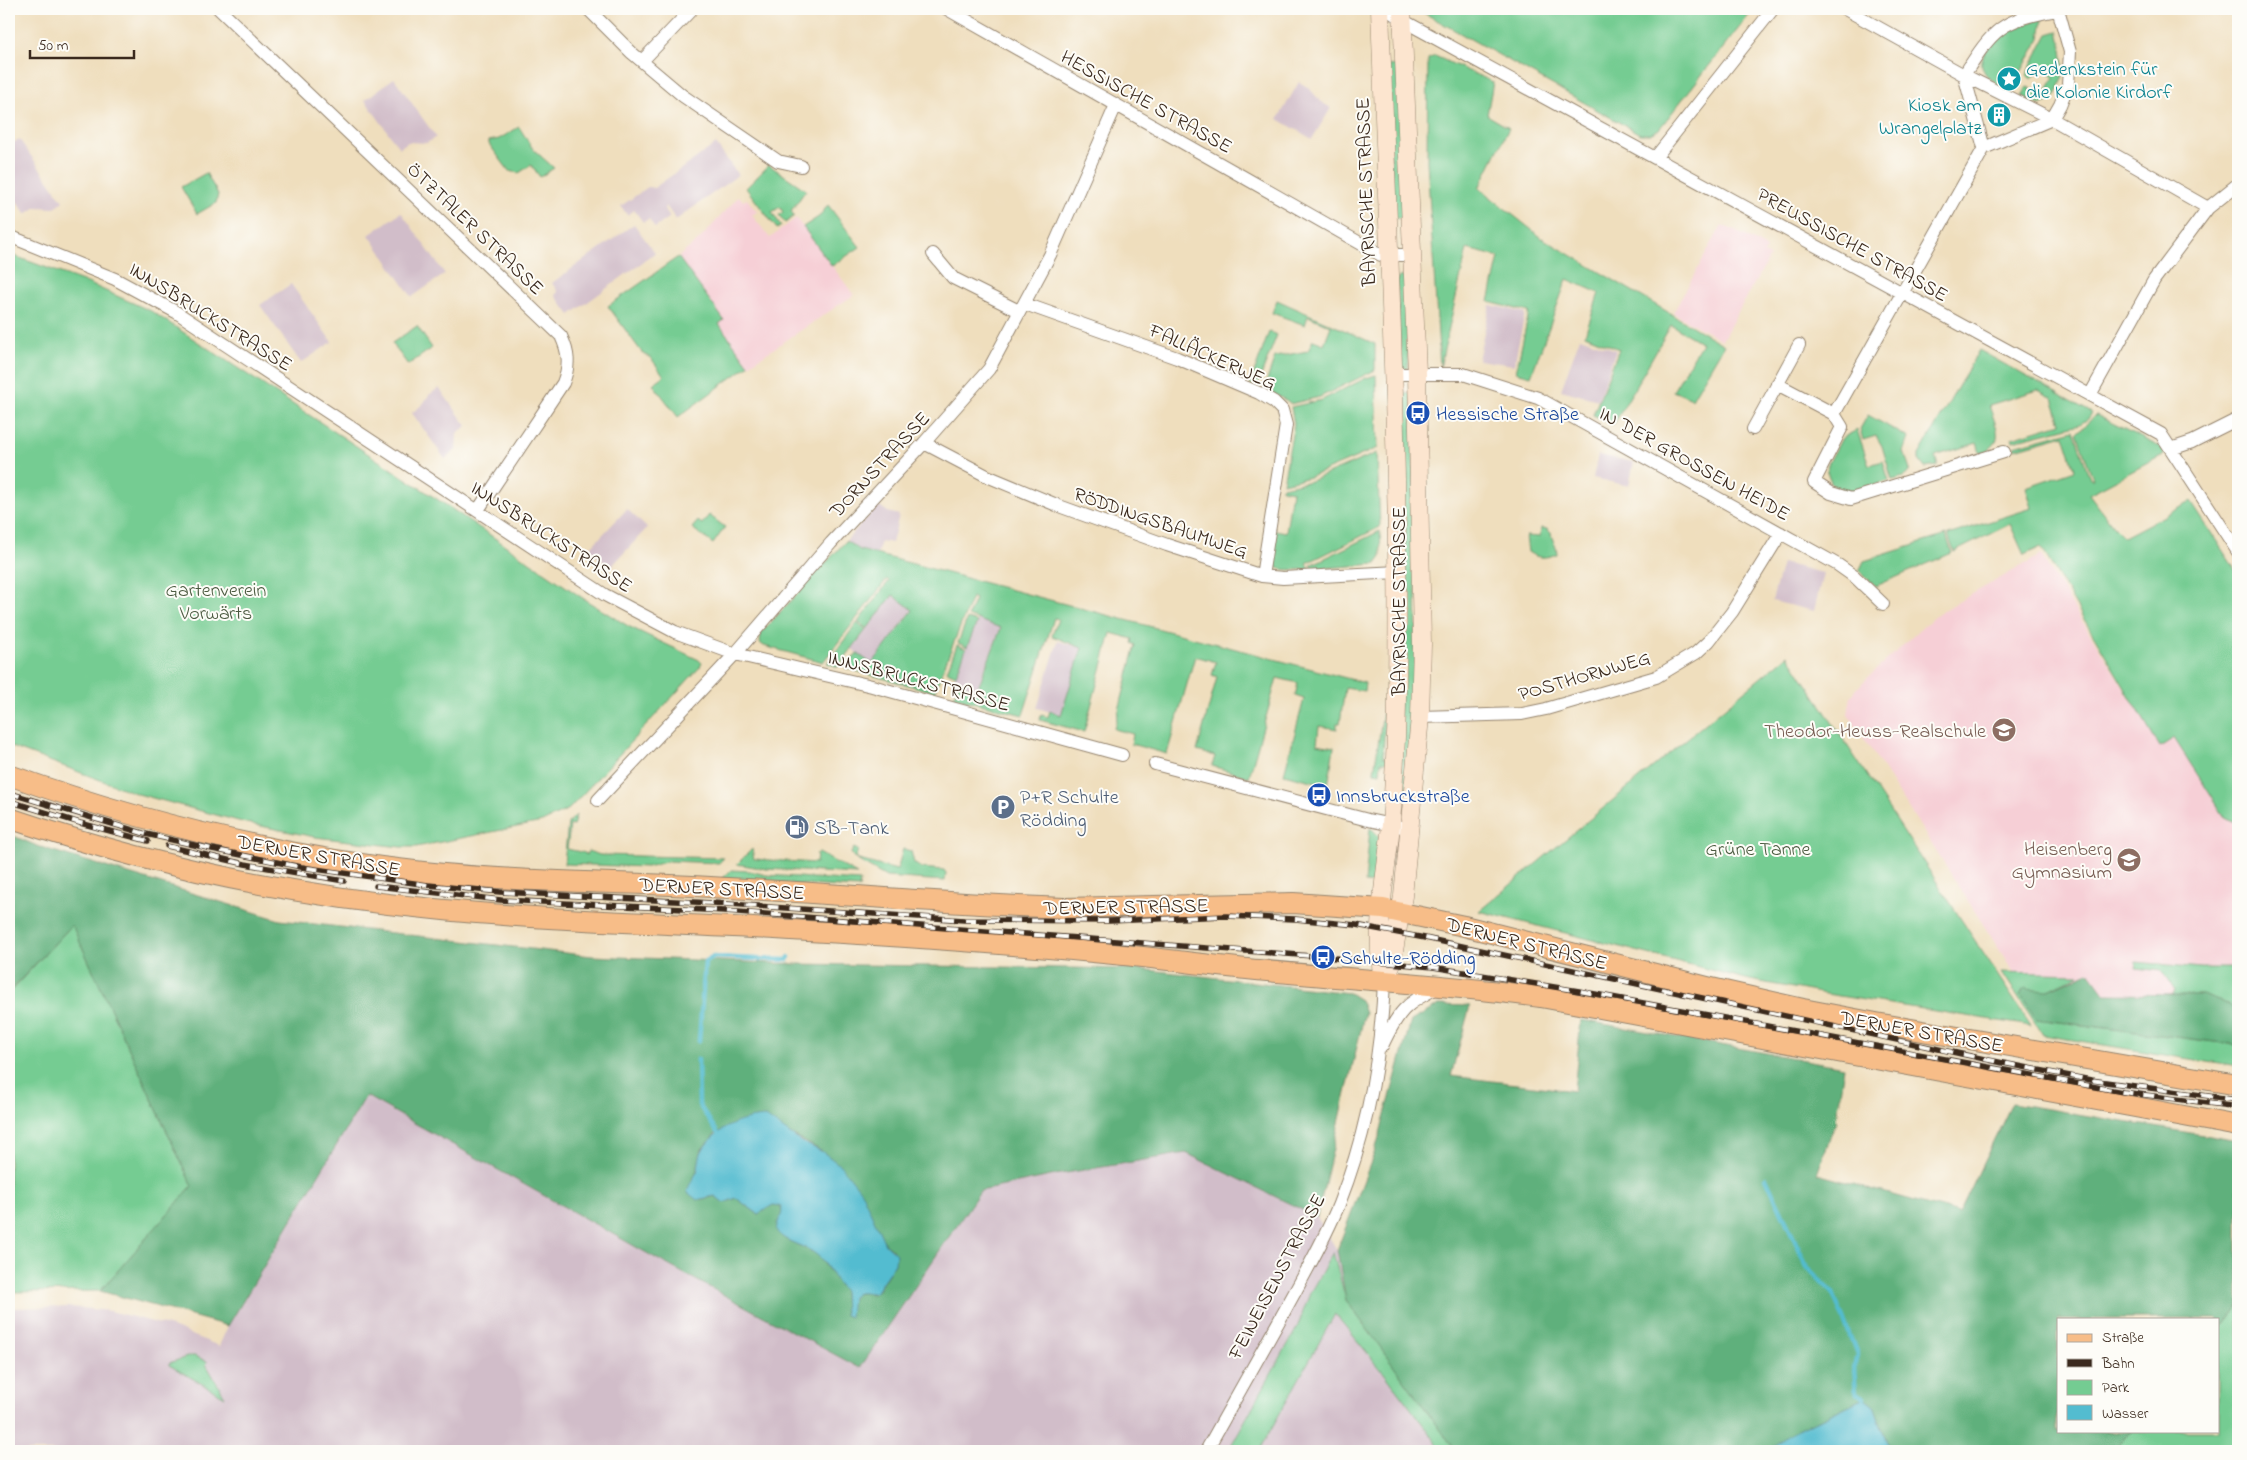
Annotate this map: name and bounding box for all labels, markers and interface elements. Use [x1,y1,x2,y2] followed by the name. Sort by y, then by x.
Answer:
[30,28,134,60] scale bar
[38,35,69,57] text: 50 m
[1055,44,1237,162] street label: HESSISCHE STRASSE
[2026,56,2173,108] place label: Gedenkstein für die Kolonie Kirdorf
[1996,66,2022,92] place icon: Gedenkstein für die Kolonie Kirdorf
[1879,92,1983,145] place label: Kiosk am Wrangelplatz
[1350,97,1385,288] street label: BAYRISCHE STRASSE
[1986,102,2012,128] building icon: Kiosk am Wrangelplatz
[399,157,549,303] street label: ÖTZTALER STRASSE
[1751,181,1953,311] street label: PREUSSISCHE STRASSE
[122,256,297,380] street label: INNSBRUCKSTRASSE
[1143,317,1280,399] street label: FALLÄCKERWEG
[1405,400,1431,426] bus stop icon: Hessische Straße
[1593,400,1795,530] street label: IN DER GROSSEN HEIDE
[1436,401,1579,430] place label: Hessische Straße
[823,406,938,526] street label: DORNSTRASSE
[464,475,637,601] street label: INNSBRUCKSTRASSE
[1069,481,1251,568] street label: RÖDDINGSBAUMWEG
[1386,507,1415,696] street label: BAYRISCHE STRASSE
[166,577,267,629] park label: Gartenverein Vorwärts
[824,644,1013,721] street label: INNSBRUCKSTRASSE
[1515,645,1654,710] street label: POSTHORNWEG
[1991,717,2017,743] school or university icon: Theodor-Heuss-Realschule
[1764,718,1986,747] place label: Theodor-Heuss-Realschule
[1306,782,1332,808] bus stop icon: Innsbruckstraße
[1336,783,1470,812] place label: Innsbruckstraße
[1020,784,1119,837] place label: P+R Schulte Rödding
[990,794,1016,820] parking icon: P+R Schulte Rödding
[784,814,810,840] fuel station icon: SB-Tank
[814,815,889,844] place label: SB-Tank
[234,829,402,886] street label: DERNER STRASSE
[1706,836,1810,865] park label: Grüne Tanne
[2011,836,2112,888] place label: Heisenberg Gymnasium
[2116,847,2142,873] school or university icon: Heisenberg Gymnasium
[638,872,805,909] street label: DERNER STRASSE
[1042,893,1209,924] street label: DERNER STRASSE
[1442,911,1610,979] street label: DERNER STRASSE
[1310,944,1336,970] bus stop icon: Schulte-Rödding
[1340,945,1476,975] place label: Schulte-Rödding
[1837,1005,2005,1062] street label: DERNER STRASSE
[1222,1189,1334,1366] street label: FEINEISENSTRASSE
[2057,1318,2220,1432] legend
[2102,1327,2144,1349] text: Straße
[2101,1353,2135,1375] text: Bahn
[2102,1377,2130,1399] text: Park
[2102,1403,2149,1425] text: Wasser

